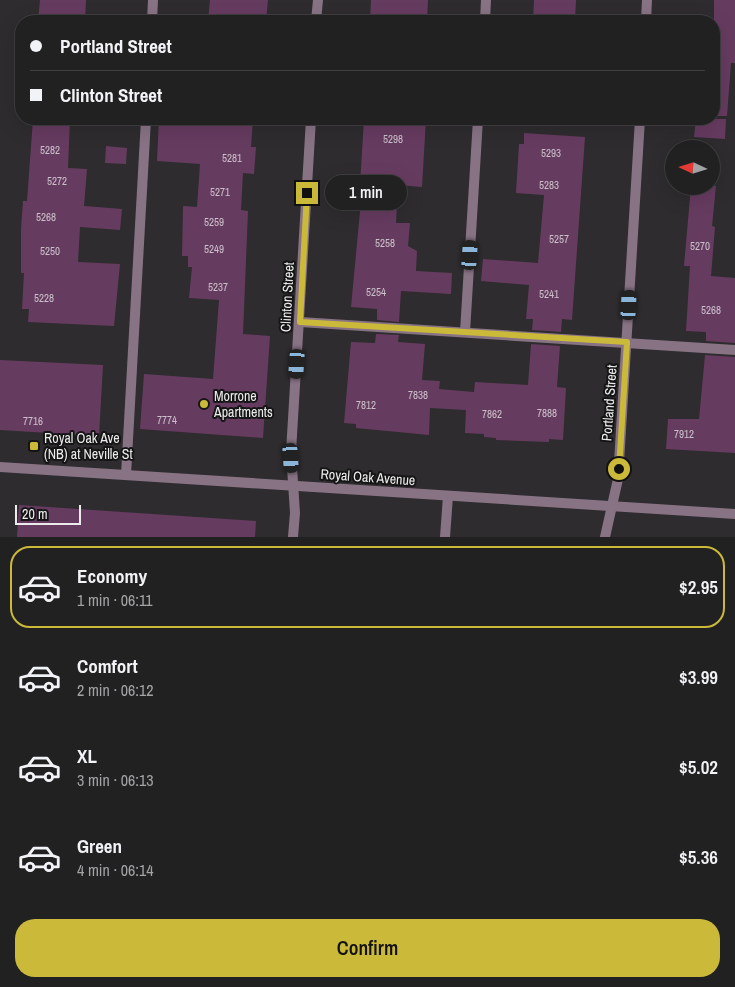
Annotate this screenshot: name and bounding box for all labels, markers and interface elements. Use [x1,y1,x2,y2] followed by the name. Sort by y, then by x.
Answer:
[60,33,172,59] text: Portland Street
[60,82,162,108] text: Clinton Street
[383,132,403,146] house number: 5298
[665,140,720,195] north arrow
[665,140,720,195] map controls
[40,143,60,157] house number: 5282
[541,146,561,160] house number: 5293
[222,151,242,165] house number: 5281
[47,174,67,188] house number: 5272
[324,176,407,210] callout: 1 min
[539,178,559,192] house number: 5283
[349,181,383,203] text: 1 min
[296,182,318,204] route end
[210,185,230,199] house number: 5271
[36,210,56,224] house number: 5268
[204,215,224,229] house number: 5259
[549,232,569,246] house number: 5257
[375,236,395,250] house number: 5258
[690,239,710,253] house number: 5270
[461,240,478,270] car
[204,242,224,256] house number: 5249
[40,244,60,258] house number: 5250
[276,261,298,333] street label: Clinton Street
[208,280,228,294] house number: 5237
[366,285,386,299] house number: 5254
[539,287,559,301] house number: 5241
[620,290,637,320] car
[34,291,54,305] house number: 5228
[701,303,721,317] house number: 5268
[288,349,305,379] car
[597,364,621,442] street label: Portland Street
[213,387,273,421] place label: Morrone Apartments
[408,388,428,402] house number: 7838
[198,398,210,410] marker: Morrone Apartments
[356,398,376,412] house number: 7812
[537,406,557,420] house number: 7888
[482,407,502,421] house number: 7862
[157,413,177,427] house number: 7774
[23,414,43,428] house number: 7716
[674,427,694,441] house number: 7912
[44,429,133,463] place label: Royal Oak Ave (NB) at Neville St
[28,440,40,452] marker: Royal Oak Ave (NB) at Neville St
[282,443,299,473] car
[608,458,630,480] route start
[320,465,416,489] street label: Royal Oak Avenue
[15,502,81,525] scale bar
[22,505,48,523] text: 20 m
[77,563,147,589] text: Economy
[17,565,62,610] icon: car
[679,574,718,600] text: $2.95
[77,589,153,611] text: 1 min · 06:11
[77,653,138,679] text: Comfort
[17,655,62,700] icon: car
[679,664,718,690] text: $3.99
[77,679,154,701] text: 2 min · 06:12
[77,743,97,769] text: XL
[17,745,62,790] icon: car
[679,754,718,780] text: $5.02
[77,769,154,791] text: 3 min · 06:13
[77,833,122,859] text: Green
[17,835,62,880] icon: car
[679,844,718,870] text: $5.36
[77,859,154,881] text: 4 min · 06:14
[15,919,720,977] button: Confirm

